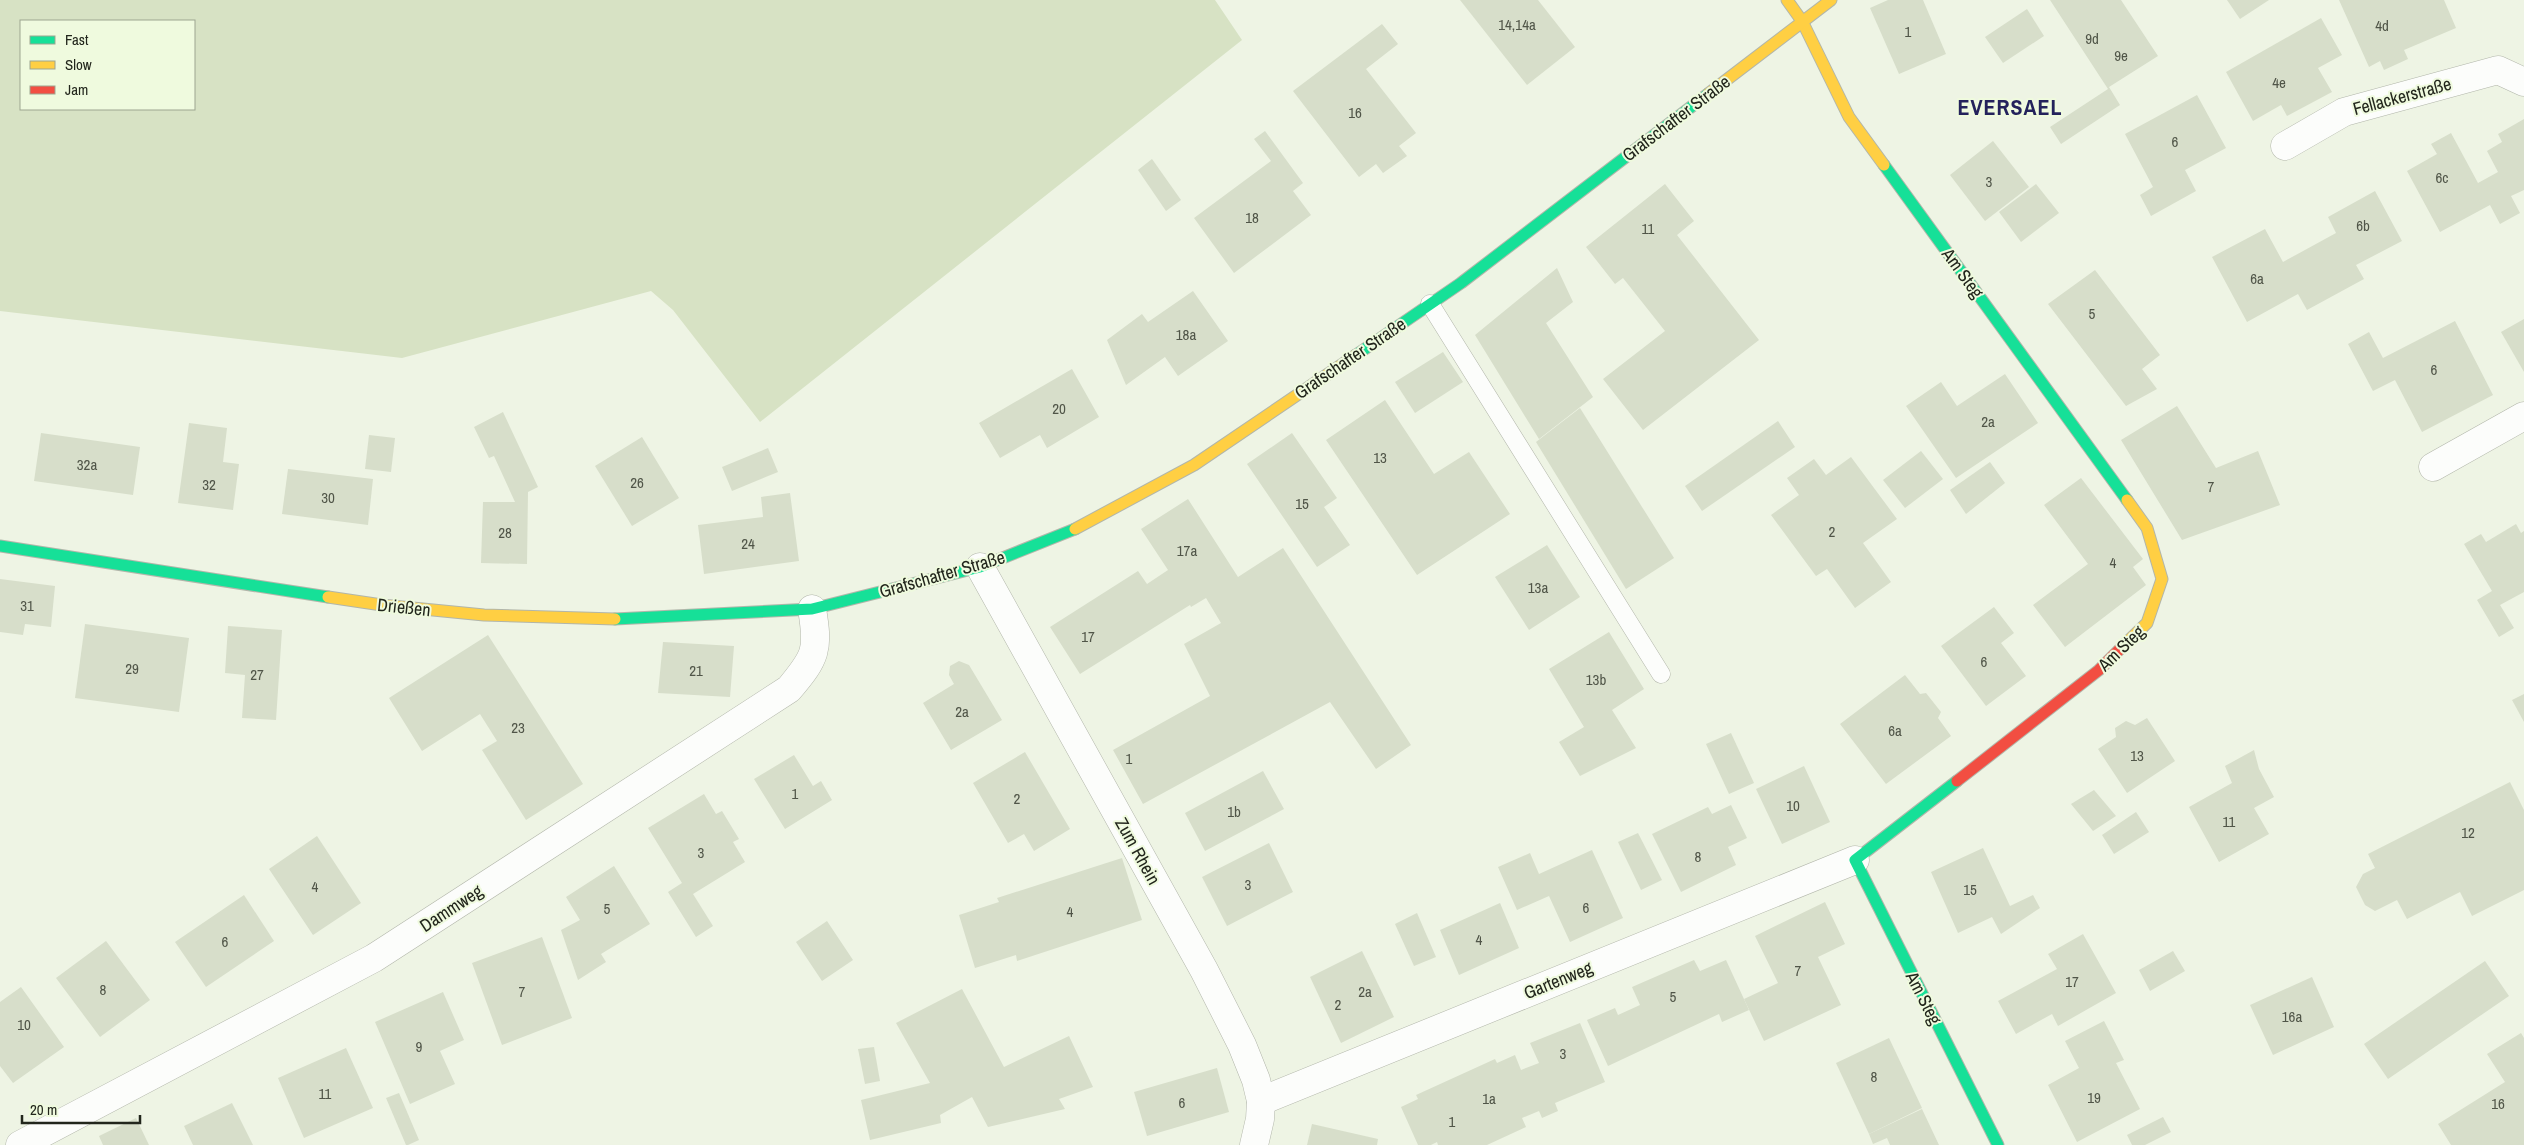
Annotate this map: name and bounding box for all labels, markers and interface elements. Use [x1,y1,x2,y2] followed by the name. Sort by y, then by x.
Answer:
[1498,14,1536,35] house number: 14,14a
[2375,15,2389,36] house number: 4d
[20,20,195,110] legend
[1905,21,1912,42] house number: 1
[2085,28,2099,49] house number: 9d
[65,29,89,50] text: Fast
[2114,45,2128,66] house number: 9e
[65,54,92,75] text: Slow
[1617,69,1735,167] street label: Grafschafter Straße
[2350,71,2454,121] street label: Fellackerstraße
[2272,72,2286,93] house number: 4e
[65,79,88,100] text: Jam
[1957,92,2063,122] district label: EVERSAEL
[1348,102,1362,123] house number: 16
[2172,131,2179,152] house number: 6
[2436,167,2449,188] house number: 6c
[1986,171,1993,192] house number: 3
[1245,207,1259,228] house number: 18
[2356,215,2370,236] house number: 6b
[1642,218,1655,239] house number: 11
[1936,242,1990,304] street label: Am Steg
[2250,268,2264,289] house number: 6a
[2089,303,2096,324] house number: 5
[1289,311,1411,405] street label: Grafschafter Straße
[1176,324,1196,345] house number: 18a
[2431,359,2438,380] house number: 6
[1052,398,1066,419] house number: 20
[1981,411,1995,432] house number: 2a
[1373,447,1387,468] house number: 13
[77,454,97,475] house number: 32a
[630,472,644,493] house number: 26
[202,474,216,495] house number: 32
[2208,476,2215,497] house number: 7
[321,487,335,508] house number: 30
[1295,493,1309,514] house number: 15
[1829,521,1836,542] house number: 2
[498,522,512,543] house number: 28
[741,533,755,554] house number: 24
[1177,540,1197,561] house number: 17a
[876,544,1008,604] street label: Grafschafter Straße
[2110,552,2117,573] house number: 4
[1528,577,1548,598] house number: 13a
[376,592,432,622] street label: Drießen
[20,595,34,616] house number: 31
[2091,619,2151,677] street label: Am Steg
[1081,626,1095,647] house number: 17
[1981,651,1988,672] house number: 6
[125,658,139,679] house number: 29
[689,660,703,681] house number: 21
[250,664,264,685] house number: 27
[1586,669,1606,690] house number: 13b
[955,701,969,722] house number: 2a
[511,717,525,738] house number: 23
[1888,720,1902,741] house number: 6a
[2130,745,2144,766] house number: 13
[1126,748,1133,769] house number: 1
[792,783,799,804] house number: 1
[1014,788,1021,809] house number: 2
[1786,795,1800,816] house number: 10
[1227,801,1241,822] house number: 1b
[2223,811,2236,832] house number: 11
[1109,813,1167,889] street label: Zum Rhein
[2461,822,2475,843] house number: 12
[698,842,705,863] house number: 3
[1695,846,1702,867] house number: 8
[1245,874,1252,895] house number: 3
[312,876,319,897] house number: 4
[415,878,488,938] street label: Dammweg
[1963,879,1977,900] house number: 15
[1583,897,1590,918] house number: 6
[604,898,611,919] house number: 5
[1067,901,1074,922] house number: 4
[1476,929,1483,950] house number: 4
[222,931,229,952] house number: 6
[1520,955,1597,1005] street label: Gartenweg
[1795,960,1802,981] house number: 7
[1900,966,1948,1030] street label: Am Steg
[2065,971,2079,992] house number: 17
[100,979,107,1000] house number: 8
[519,981,526,1002] house number: 7
[1358,981,1372,1002] house number: 2a
[1670,986,1677,1007] house number: 5
[1335,994,1342,1015] house number: 2
[2282,1006,2302,1027] house number: 16a
[17,1014,31,1035] house number: 10
[416,1036,423,1057] house number: 9
[1560,1043,1567,1064] house number: 3
[1871,1066,1878,1087] house number: 8
[319,1083,332,1104] house number: 11
[2087,1087,2101,1108] house number: 19
[1482,1088,1496,1109] house number: 1a
[22,1092,140,1124] scale bar
[1179,1092,1186,1113] house number: 6
[2491,1093,2505,1114] house number: 16
[30,1099,57,1120] text: 20 m
[1449,1111,1456,1132] house number: 1

